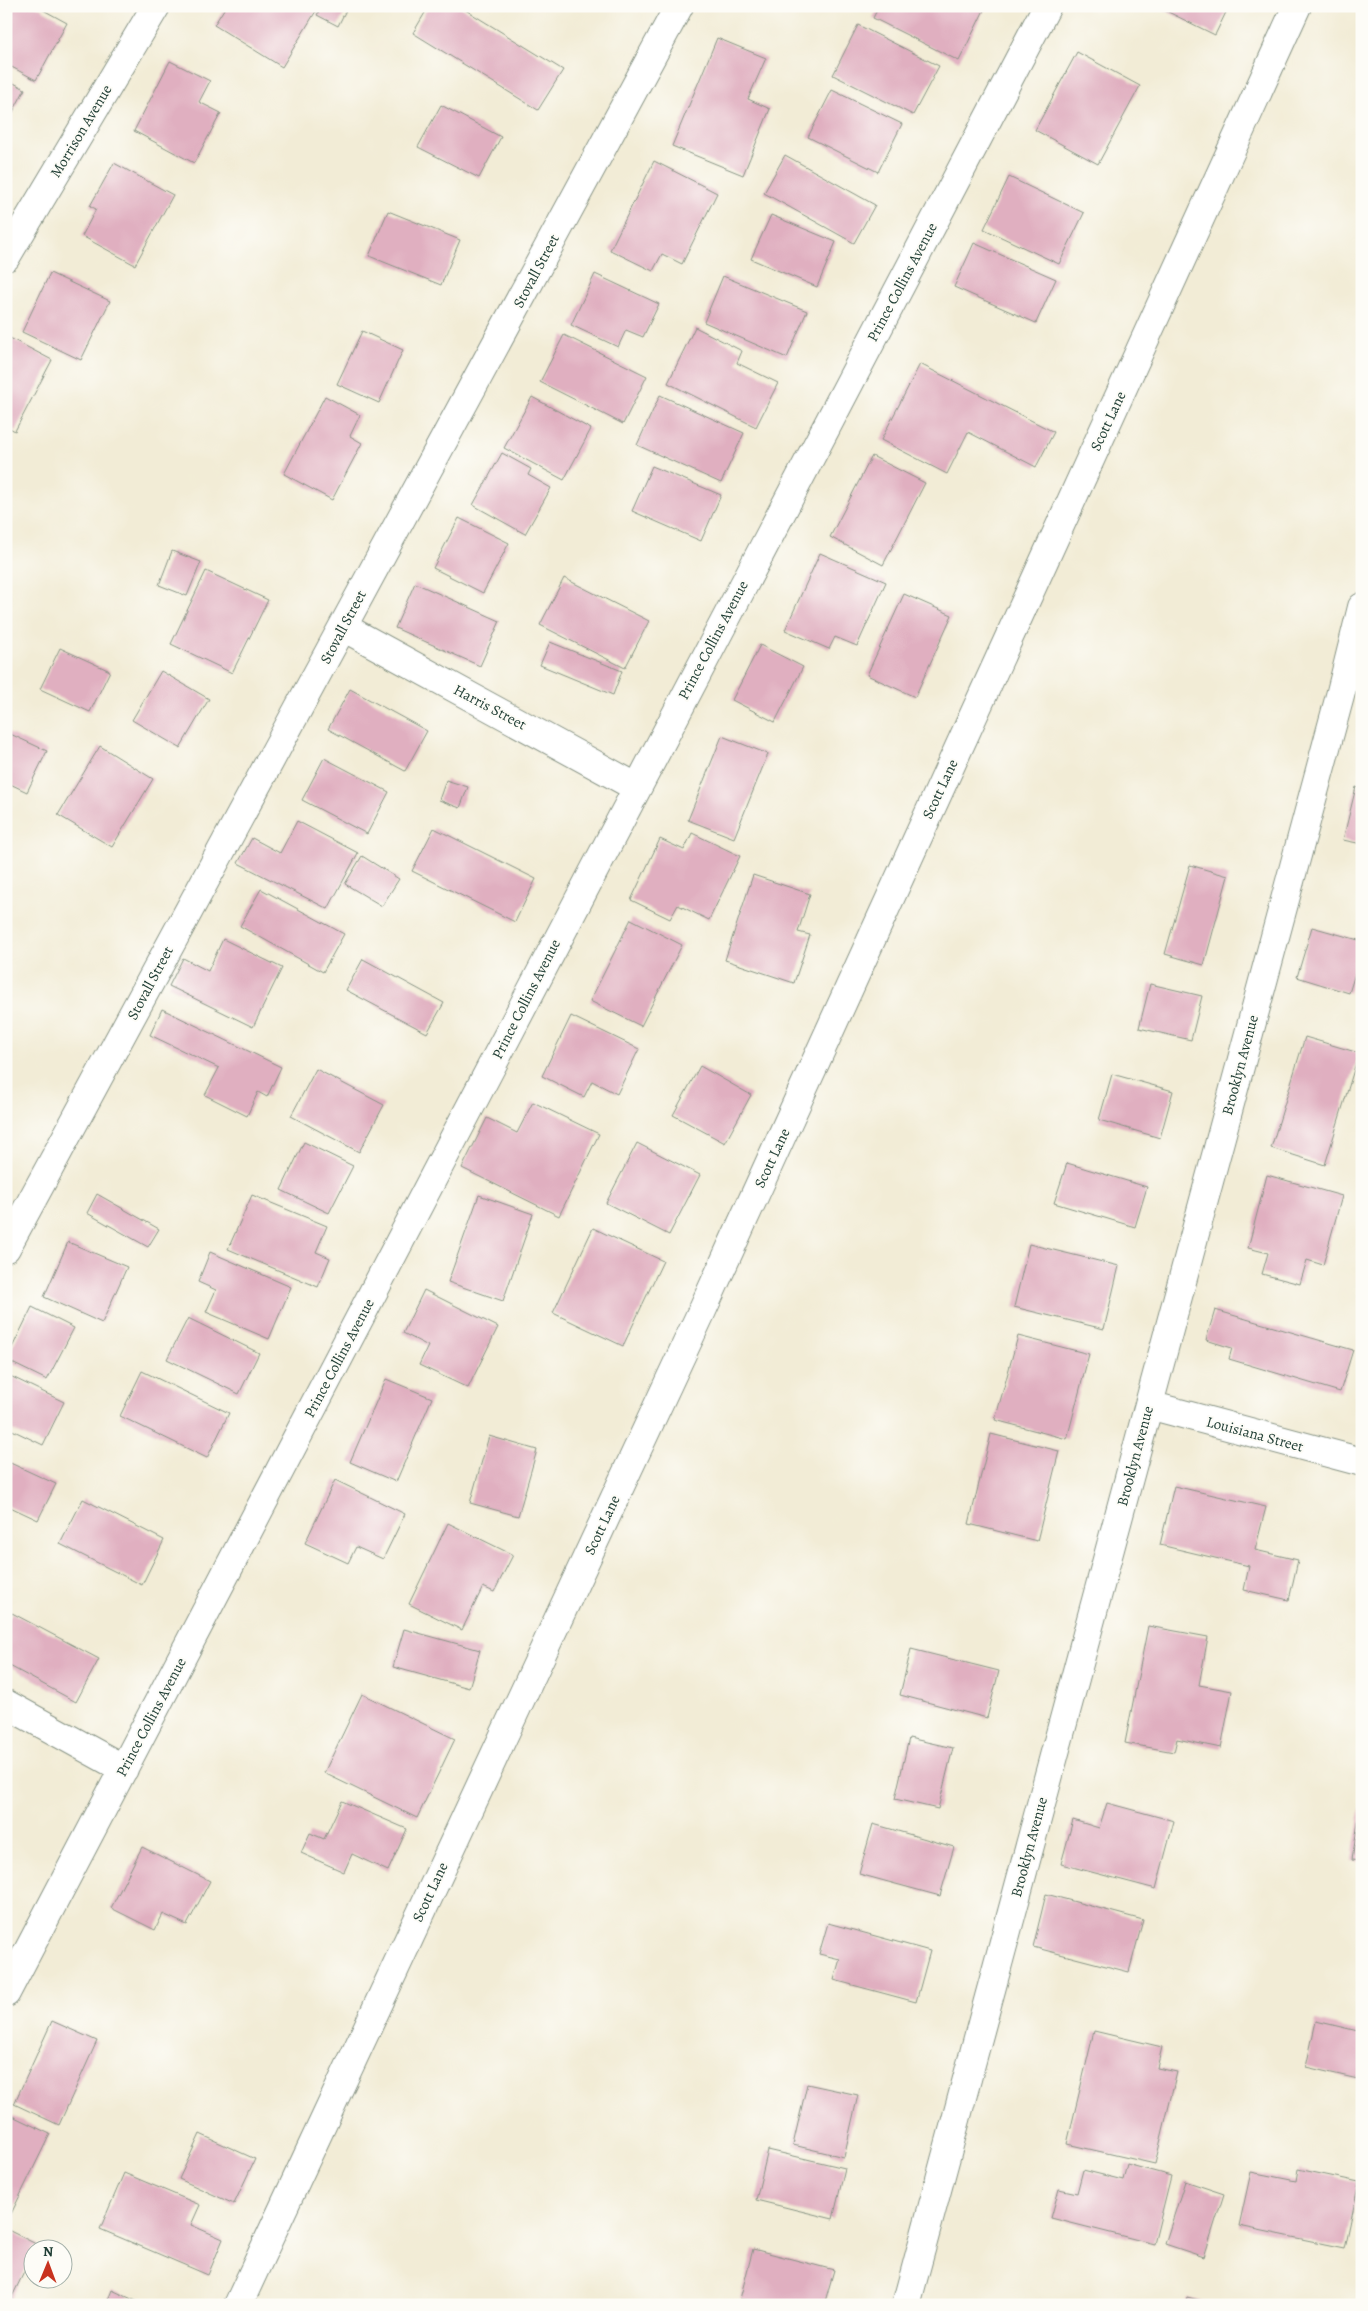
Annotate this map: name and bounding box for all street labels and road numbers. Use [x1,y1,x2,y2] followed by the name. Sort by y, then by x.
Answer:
[45,81,117,181] street label: Morrison Avenue
[862,219,942,345] street label: Prince Collins Avenue
[508,231,564,311] street label: Stovall Street
[1085,388,1131,454] street label: Scott Lane
[673,577,753,703] street label: Prince Collins Avenue
[315,587,371,667] street label: Stovall Street
[450,679,530,735] street label: Harris Street
[917,756,963,822] street label: Scott Lane
[487,935,565,1062] street label: Prince Collins Avenue
[122,943,178,1023] street label: Stovall Street
[1217,1012,1263,1117] street label: Brooklyn Avenue
[749,1125,795,1191] street label: Scott Lane
[299,1295,379,1421] street label: Prince Collins Avenue
[1112,1403,1158,1508] street label: Brooklyn Avenue
[1204,1411,1306,1457] street label: Louisiana Street
[579,1492,625,1558] street label: Scott Lane
[111,1654,191,1780] street label: Prince Collins Avenue
[1006,1794,1052,1899] street label: Brooklyn Avenue
[407,1859,453,1925] street label: Scott Lane

